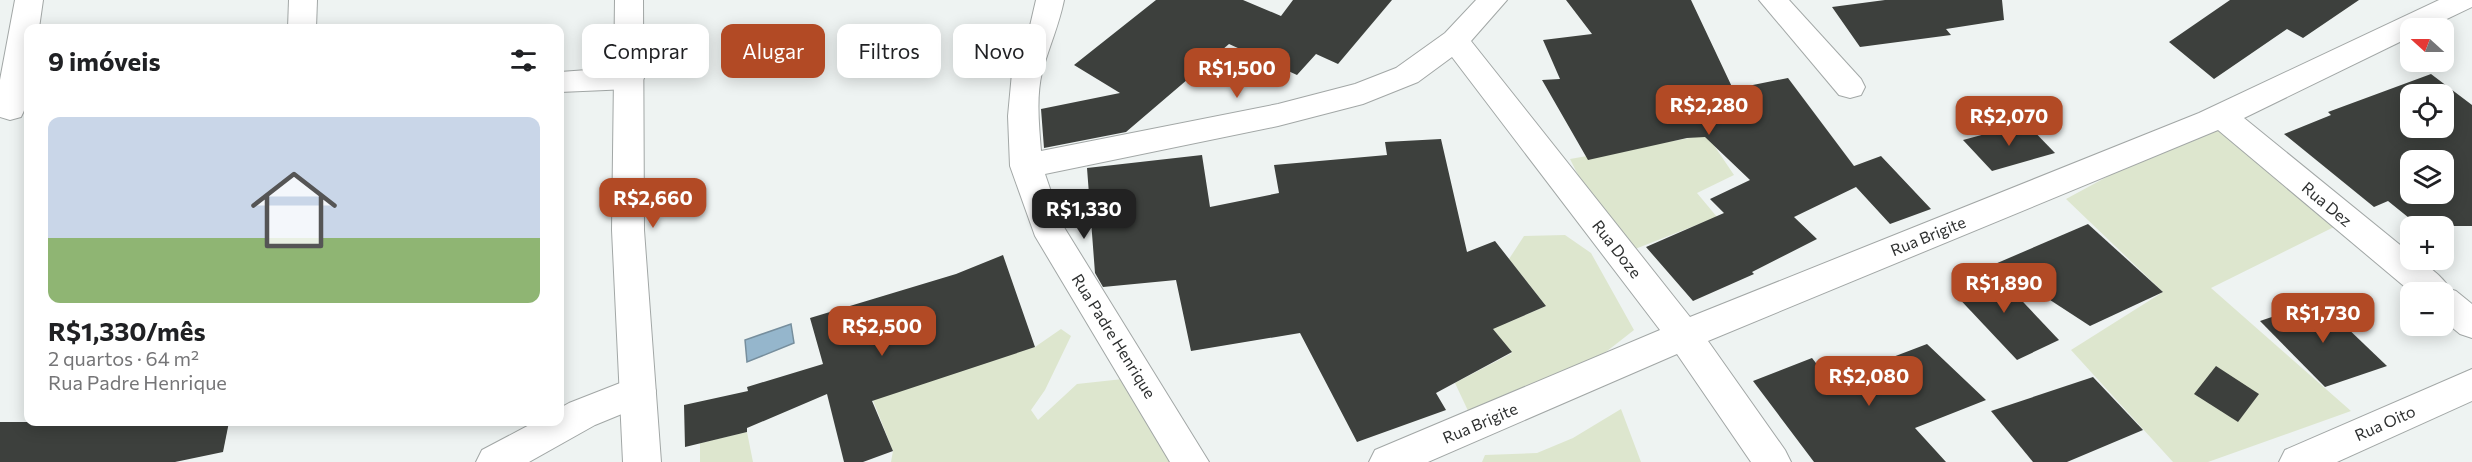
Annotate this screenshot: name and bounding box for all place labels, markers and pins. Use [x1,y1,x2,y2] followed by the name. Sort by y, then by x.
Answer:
[1182,48,1292,99] pin: R$1,500
[1654,85,1764,136] pin: R$2,280
[1954,96,2064,147] pin: R$2,070
[598,178,708,229] pin: R$2,660
[1029,189,1139,240] pin: R$1,330
[1949,263,2059,314] pin: R$1,890
[2268,293,2378,344] pin: R$1,730
[827,306,937,357] pin: R$2,500
[1814,356,1924,407] pin: R$2,080

